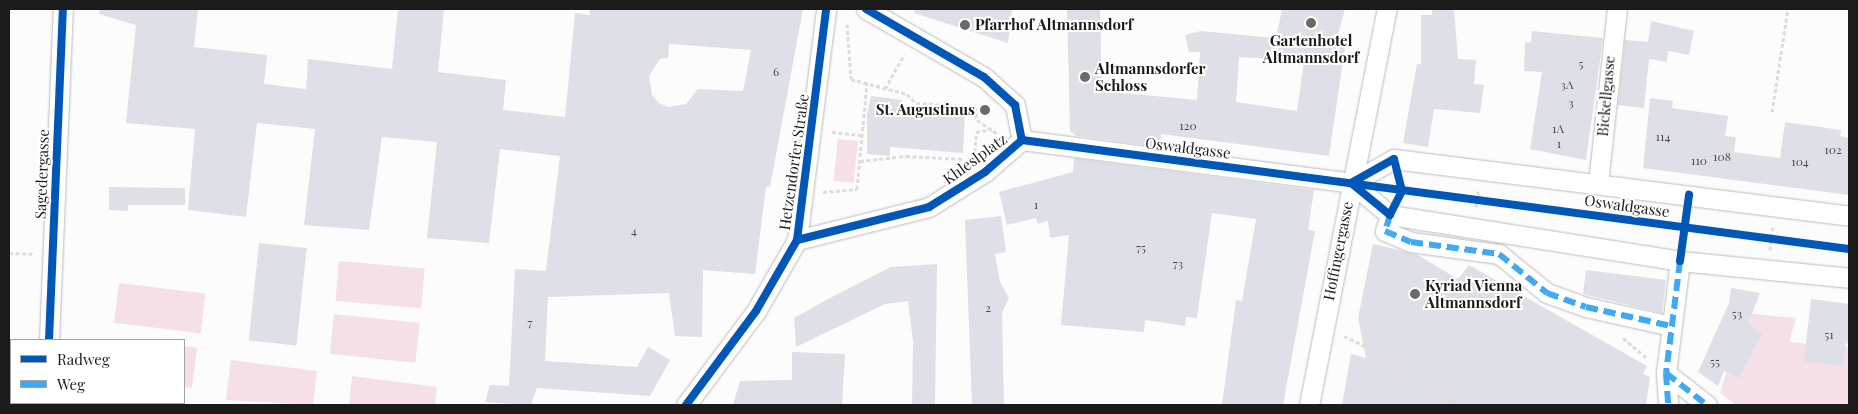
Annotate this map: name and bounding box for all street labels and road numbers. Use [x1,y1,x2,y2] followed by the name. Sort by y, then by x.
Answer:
[1593,55,1619,137] street label: Bickellgasse
[775,92,813,232] street label: Hetzendorfer Straße
[31,129,53,219] street label: Sagedergasse
[940,130,1010,188] street label: Khleslplatz
[1144,134,1232,162] street label: Oswaldgasse
[1583,191,1671,221] street label: Oswaldgasse
[1320,200,1356,302] street label: Hoffingergasse

